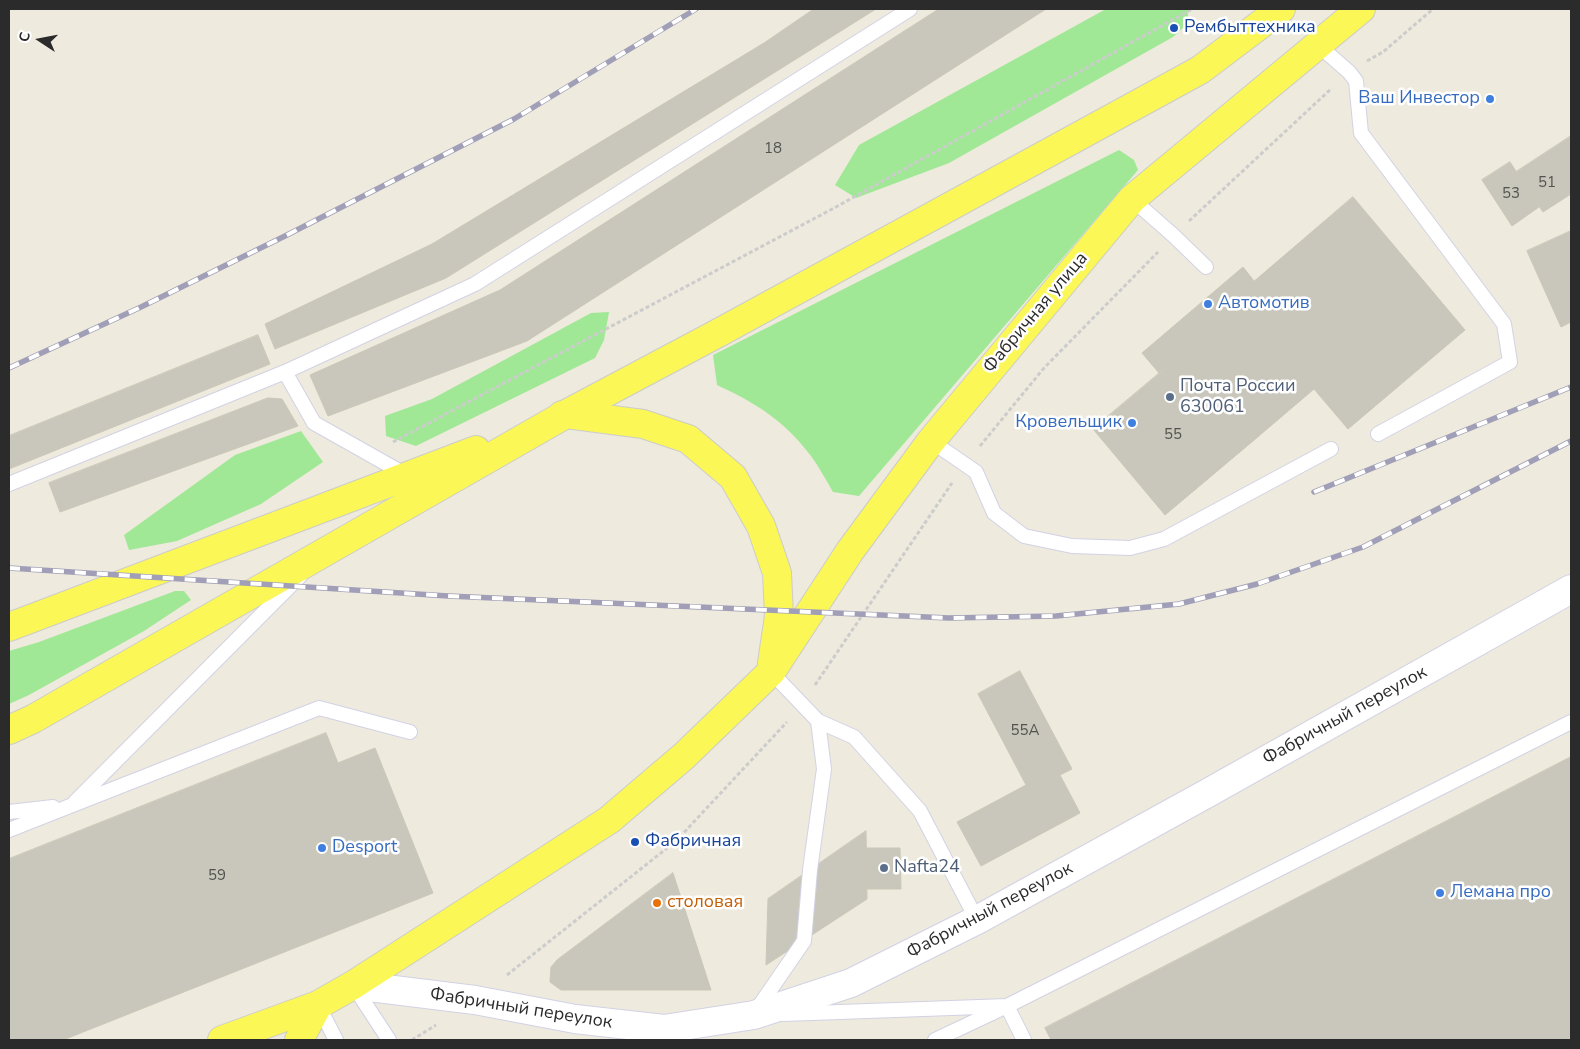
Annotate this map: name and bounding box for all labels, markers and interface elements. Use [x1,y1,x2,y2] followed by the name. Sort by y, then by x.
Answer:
[15,15,65,65] north arrow
[1184,17,1316,39] place label: Рембыттехника
[1168,22,1180,34] marker: Рембыттехника
[15,31,35,44] text: С
[1358,88,1480,110] place label: Ваш Инвестор
[1484,93,1496,105] marker: Ваш Инвестор
[764,140,782,158] house number: 18
[1538,174,1556,192] house number: 51
[1502,185,1520,203] house number: 53
[979,248,1093,378] street label: Фабричная улица
[1218,293,1310,315] place label: Автомотив
[1202,298,1214,310] marker: Автомотив
[1180,376,1295,418] place label: Почта России 630061
[1164,391,1176,403] marker: Почта России 630061
[1015,412,1122,434] place label: Кровельщик
[1126,417,1138,429] marker: Кровельщик
[1164,426,1182,444] house number: 55
[1259,662,1431,770] street label: Фабричный переулок
[1011,722,1039,740] house number: 55А
[645,831,741,853] place label: Фабричная
[629,836,641,848] marker: Фабричная
[332,837,397,859] place label: Desport
[316,842,328,854] marker: Desport
[894,857,960,879] place label: Nafta24
[903,858,1077,964] street label: Фабричный переулок
[878,862,890,874] marker: Nafta24
[208,867,226,885] house number: 59
[1450,882,1551,904] place label: Лемана про
[1434,887,1446,899] marker: Лемана про
[667,892,743,914] place label: столовая
[651,897,663,909] marker: столовая
[428,984,614,1034] street label: Фабричный переулок

